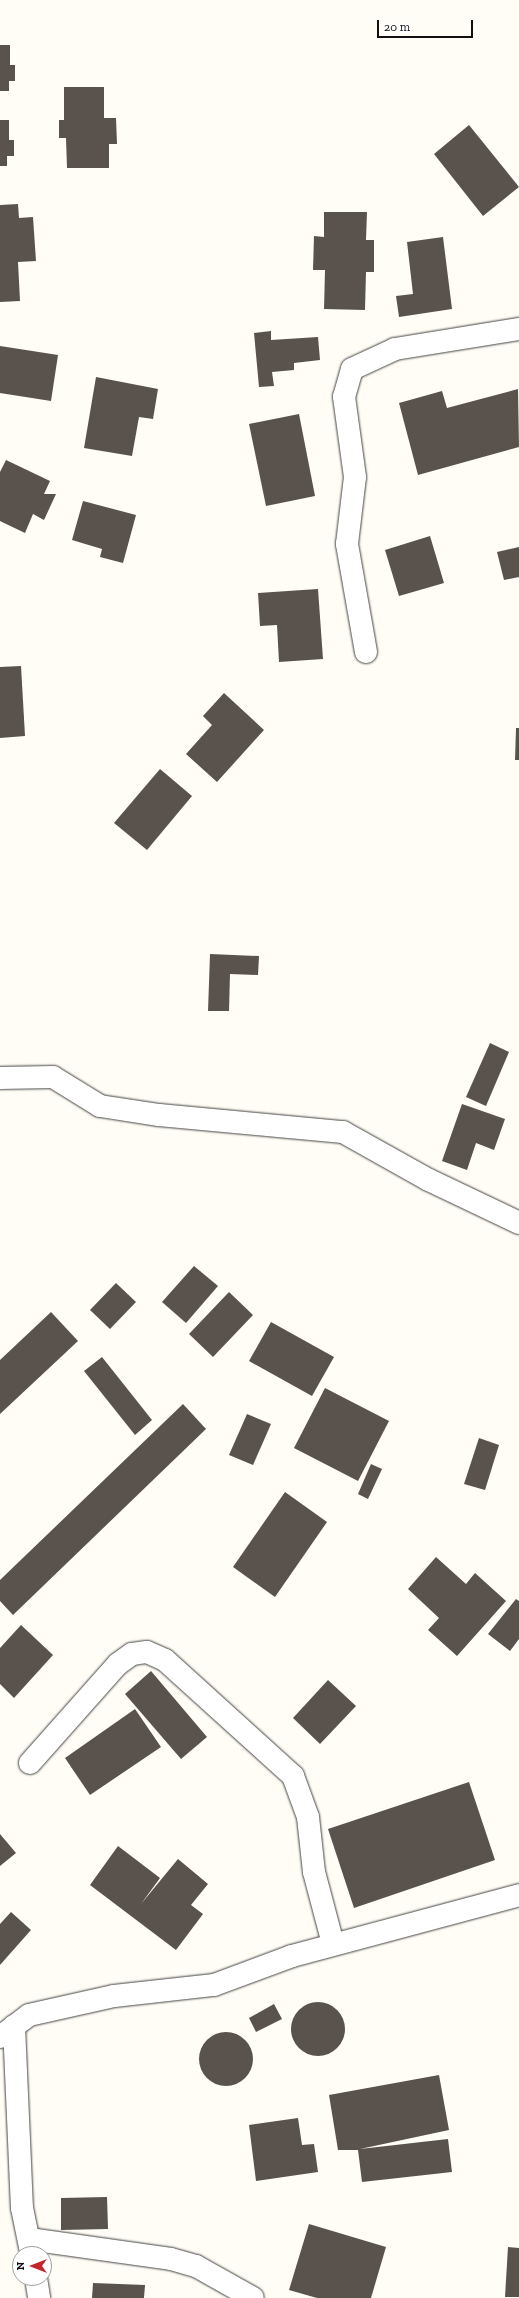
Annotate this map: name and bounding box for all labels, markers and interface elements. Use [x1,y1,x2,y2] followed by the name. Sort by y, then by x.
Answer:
[379,12,475,38] scale bar
[384,20,410,34] text: 20 m
[12,2246,52,2286] north arrow
[14,2262,27,2270] text: N

